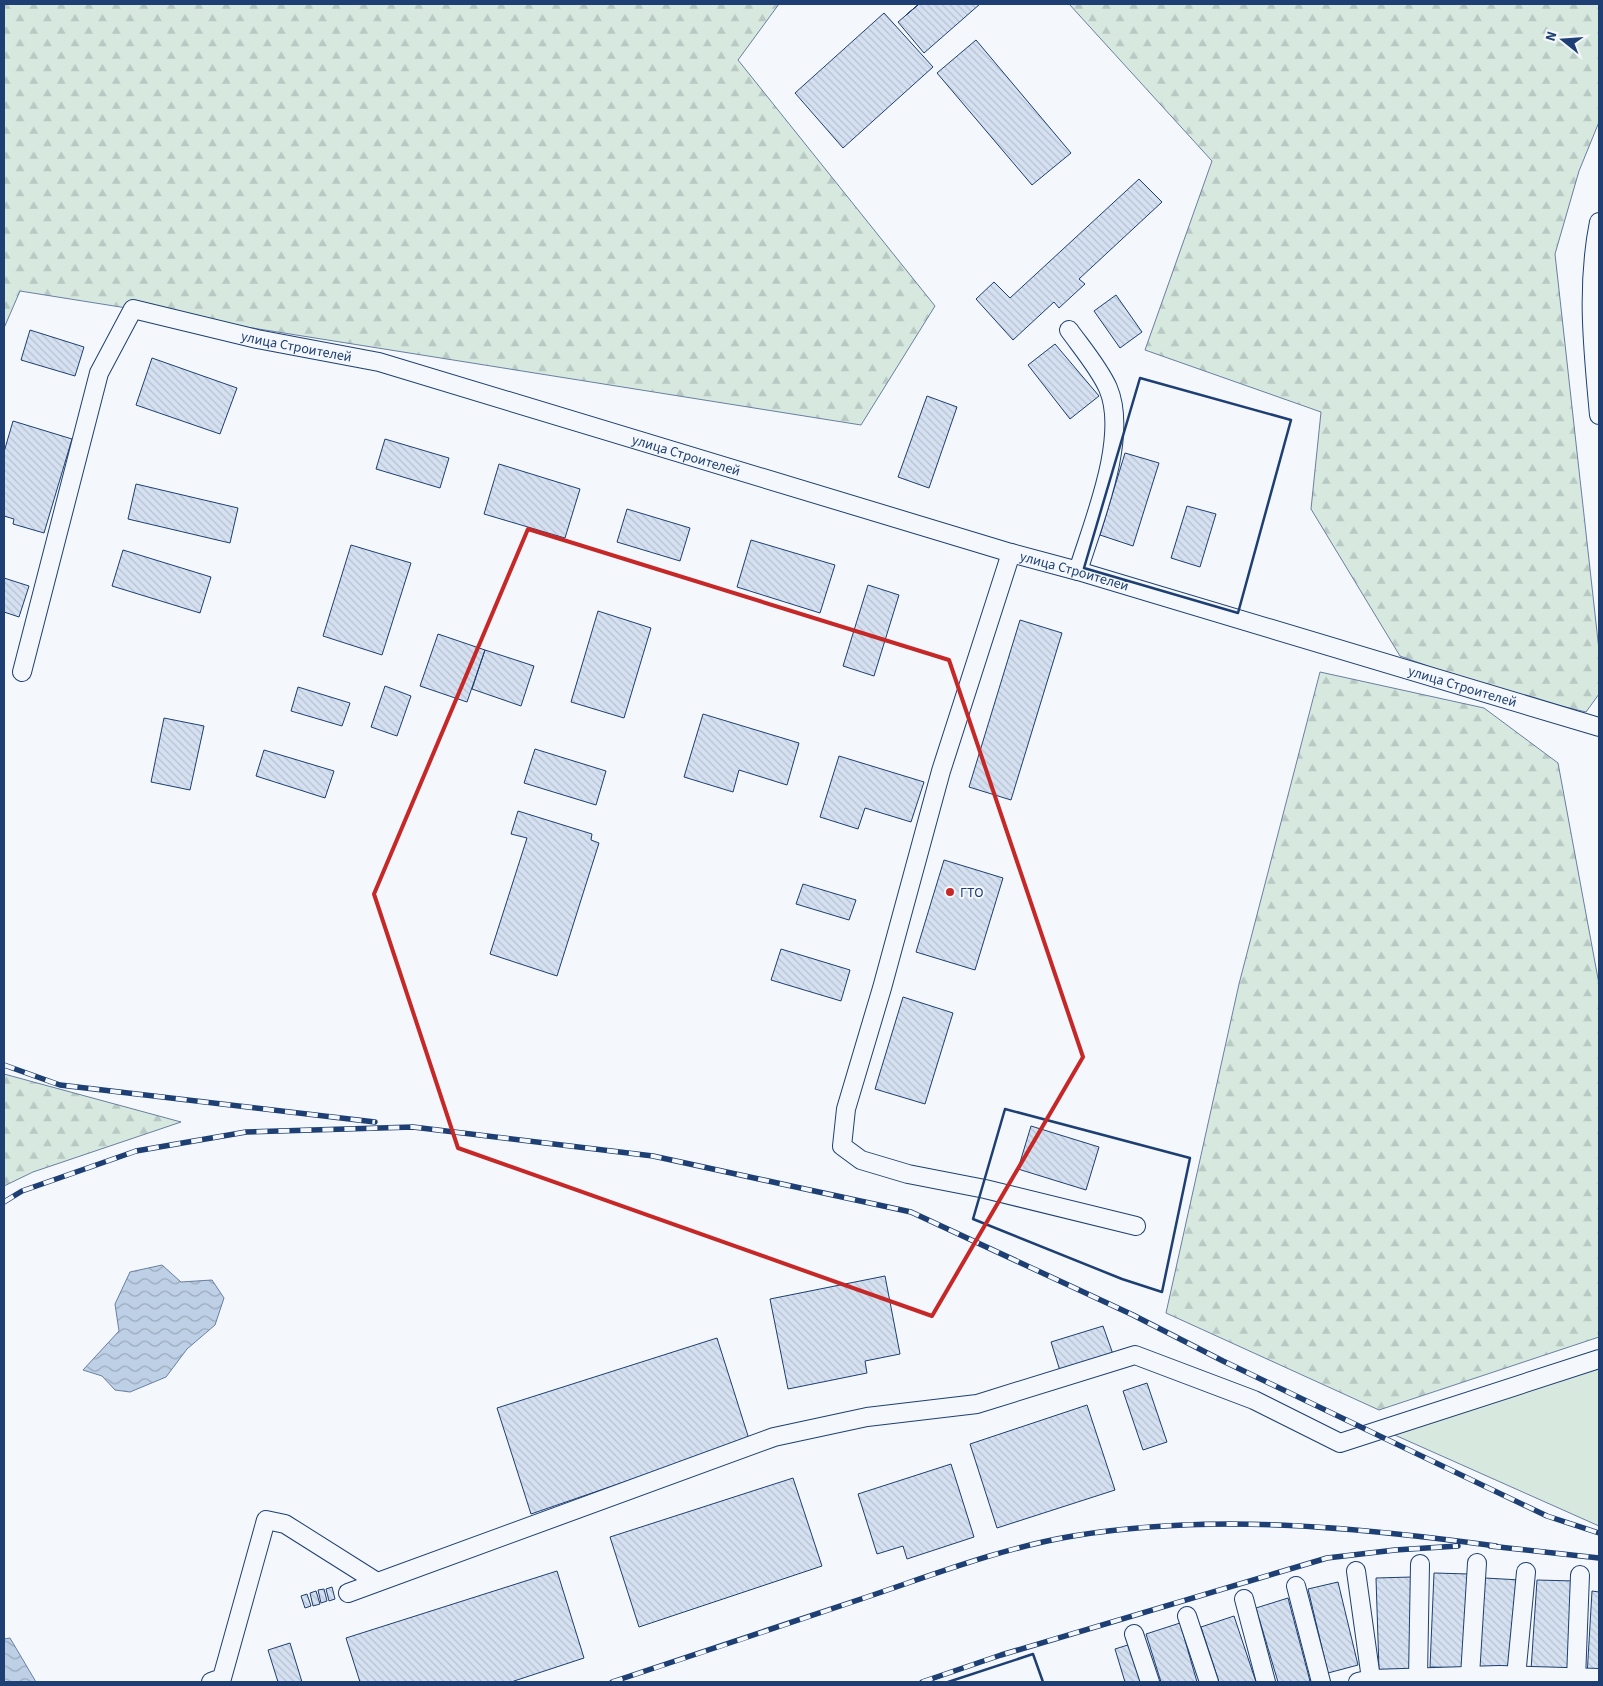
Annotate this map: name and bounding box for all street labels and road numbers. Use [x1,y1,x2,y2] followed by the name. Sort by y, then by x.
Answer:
[239,326,353,368] street label: улица Строителей
[629,430,743,482] street label: улица Строителей
[1017,547,1131,597] street label: улица Строителей
[1406,661,1519,713] street label: улица Строителей

